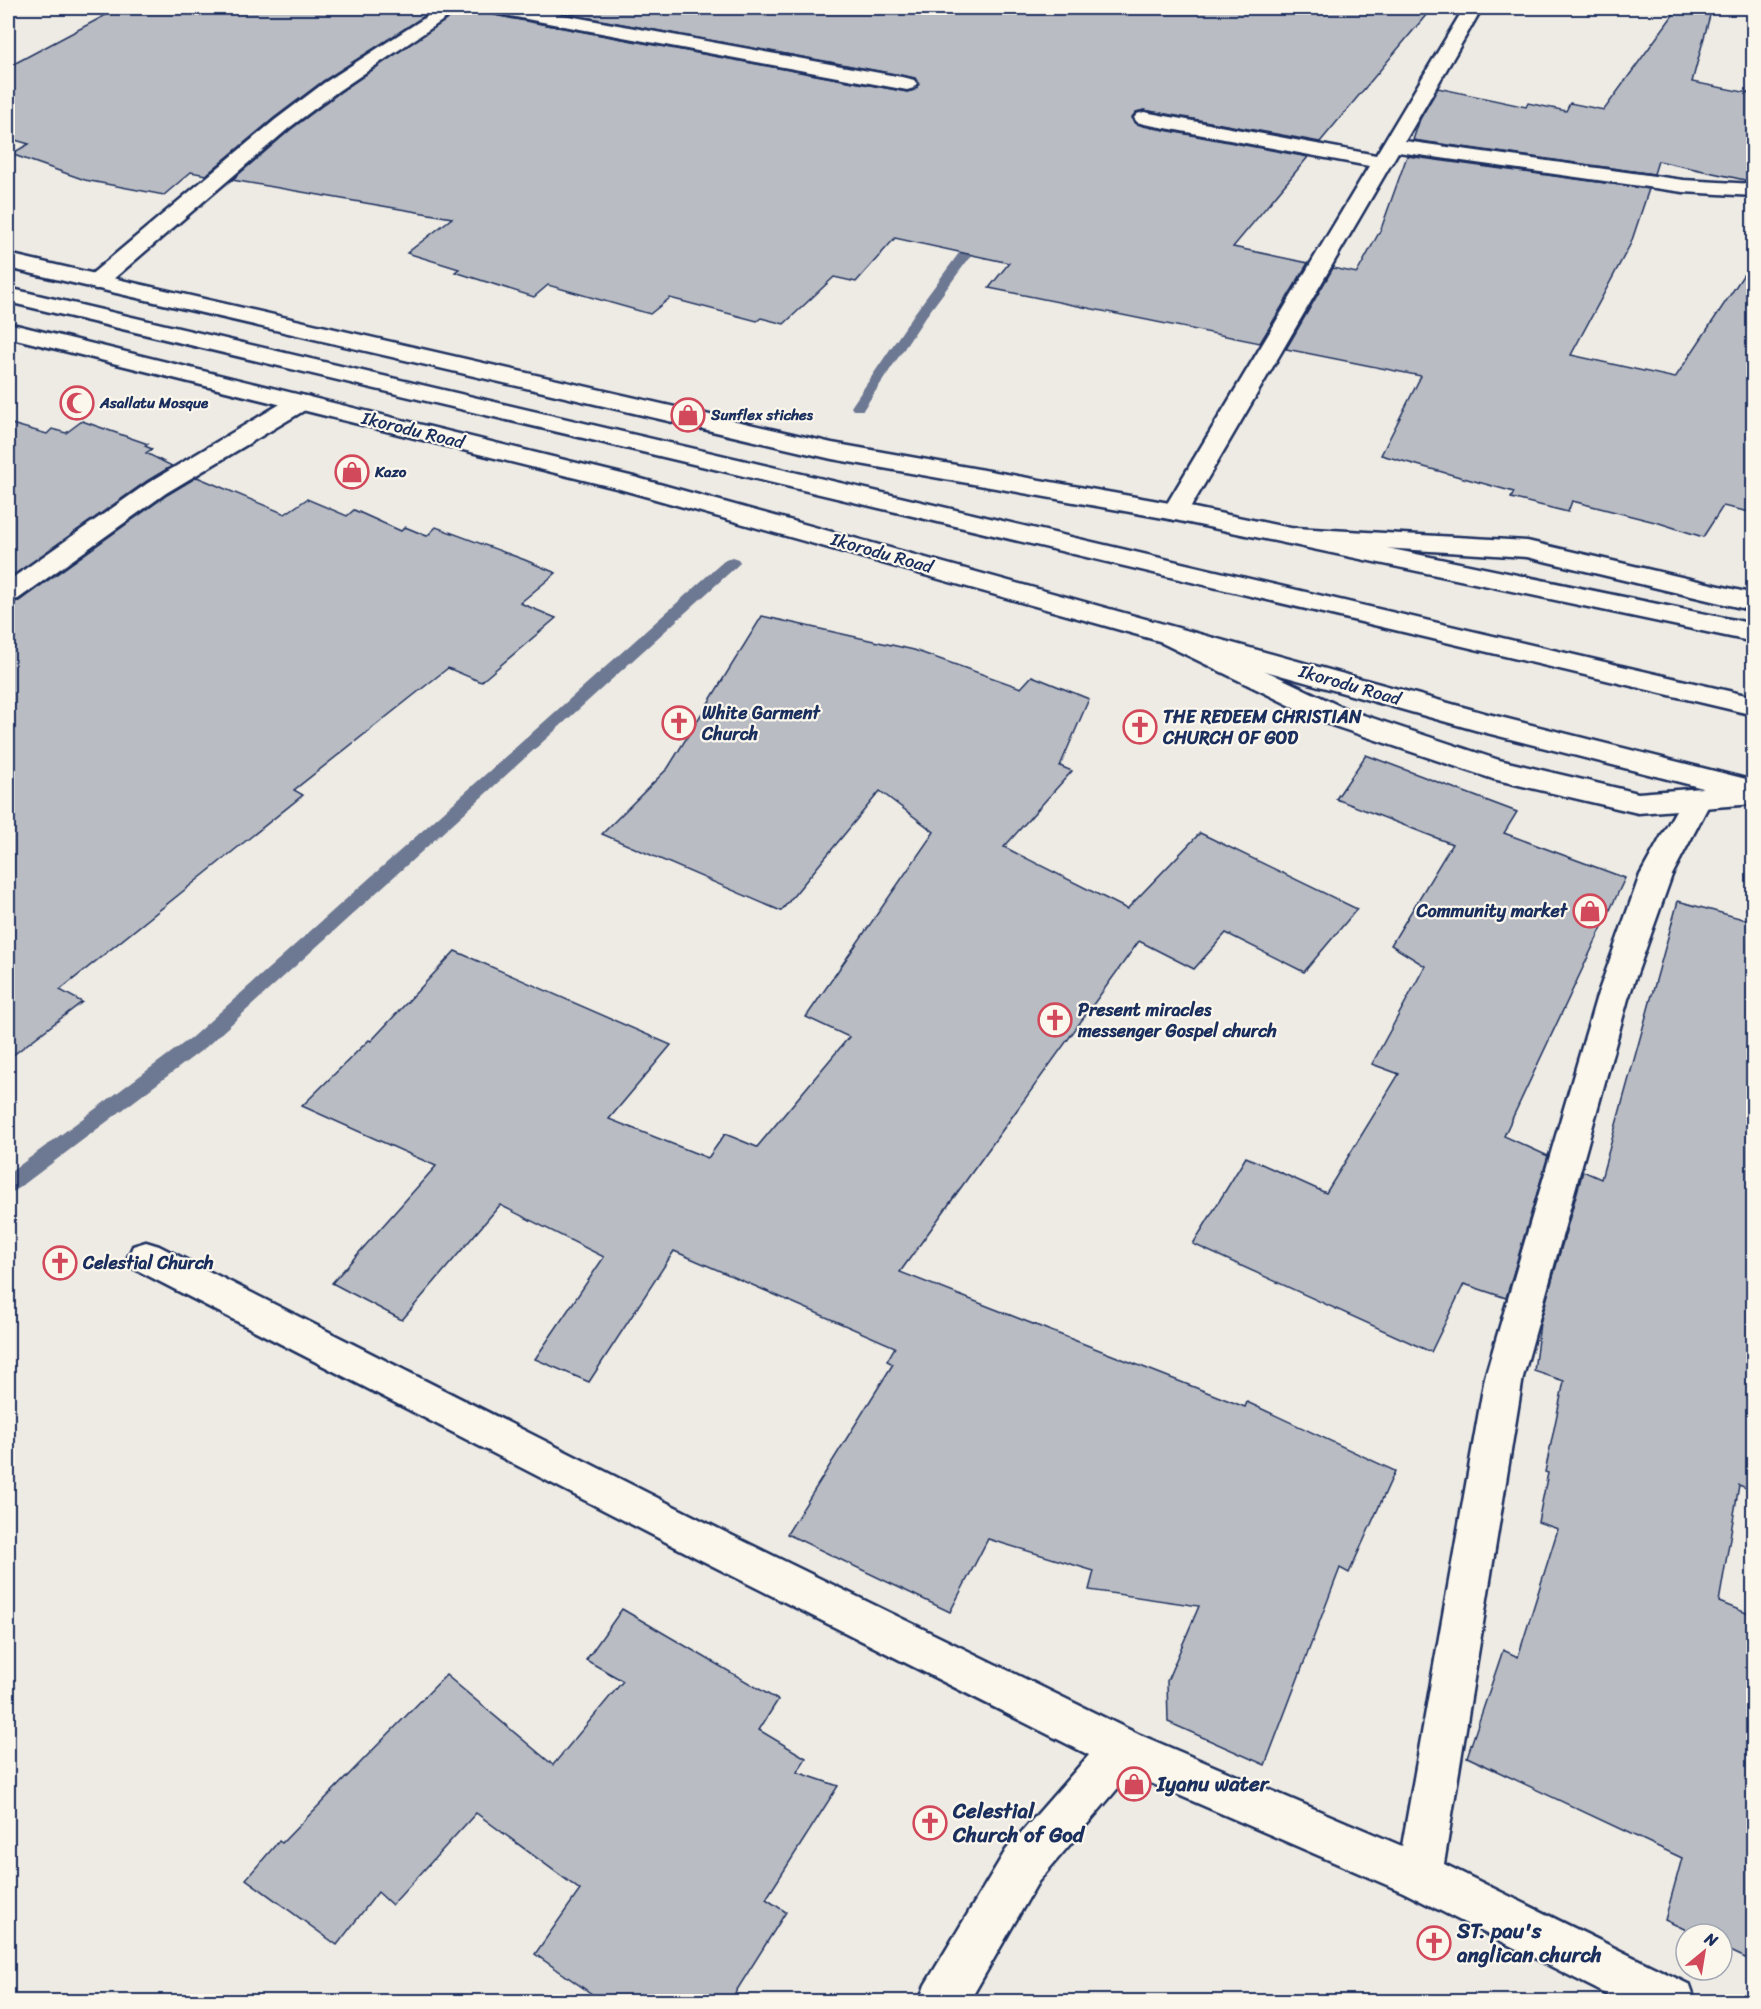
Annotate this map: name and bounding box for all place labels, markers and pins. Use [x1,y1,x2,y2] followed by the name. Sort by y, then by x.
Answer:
[59,385,95,421] mosque icon: Asallatu Mosque
[99,390,209,416] place label: Asallatu Mosque
[670,397,706,433] shop icon: Sunflex stiches
[710,402,814,428] place label: Sunflex stiches
[334,454,370,490] shop icon: Kazo
[374,459,407,485] place label: Kazo
[701,697,821,750] place label: White Garment Church
[1162,701,1362,754] place label: THE REDEEM CHRISTIAN CHURCH OF GOD
[661,705,697,741] church icon: White Garment Church
[1122,709,1158,745] church icon: THE REDEEM CHRISTIAN CHURCH OF GOD
[1572,893,1608,929] shop icon: Community market
[1415,895,1569,927] place label: Community market
[1077,994,1277,1047] place label: Present miracles messenger Gospel church
[1037,1002,1073,1038] church icon: Present miracles messenger Gospel church
[42,1245,78,1281] church icon: Celestial Church
[82,1247,214,1279] place label: Celestial Church
[1156,1765,1271,1803] place label: Iyanu water
[1116,1766,1152,1802] shop icon: Iyanu water
[952,1792,1086,1854] place label: Celestial Church of God
[912,1805,948,1841] church icon: Celestial Church of God
[1456,1912,1602,1974] place label: ST. pau's anglican church
[1416,1925,1452,1961] church icon: ST. pau's anglican church

